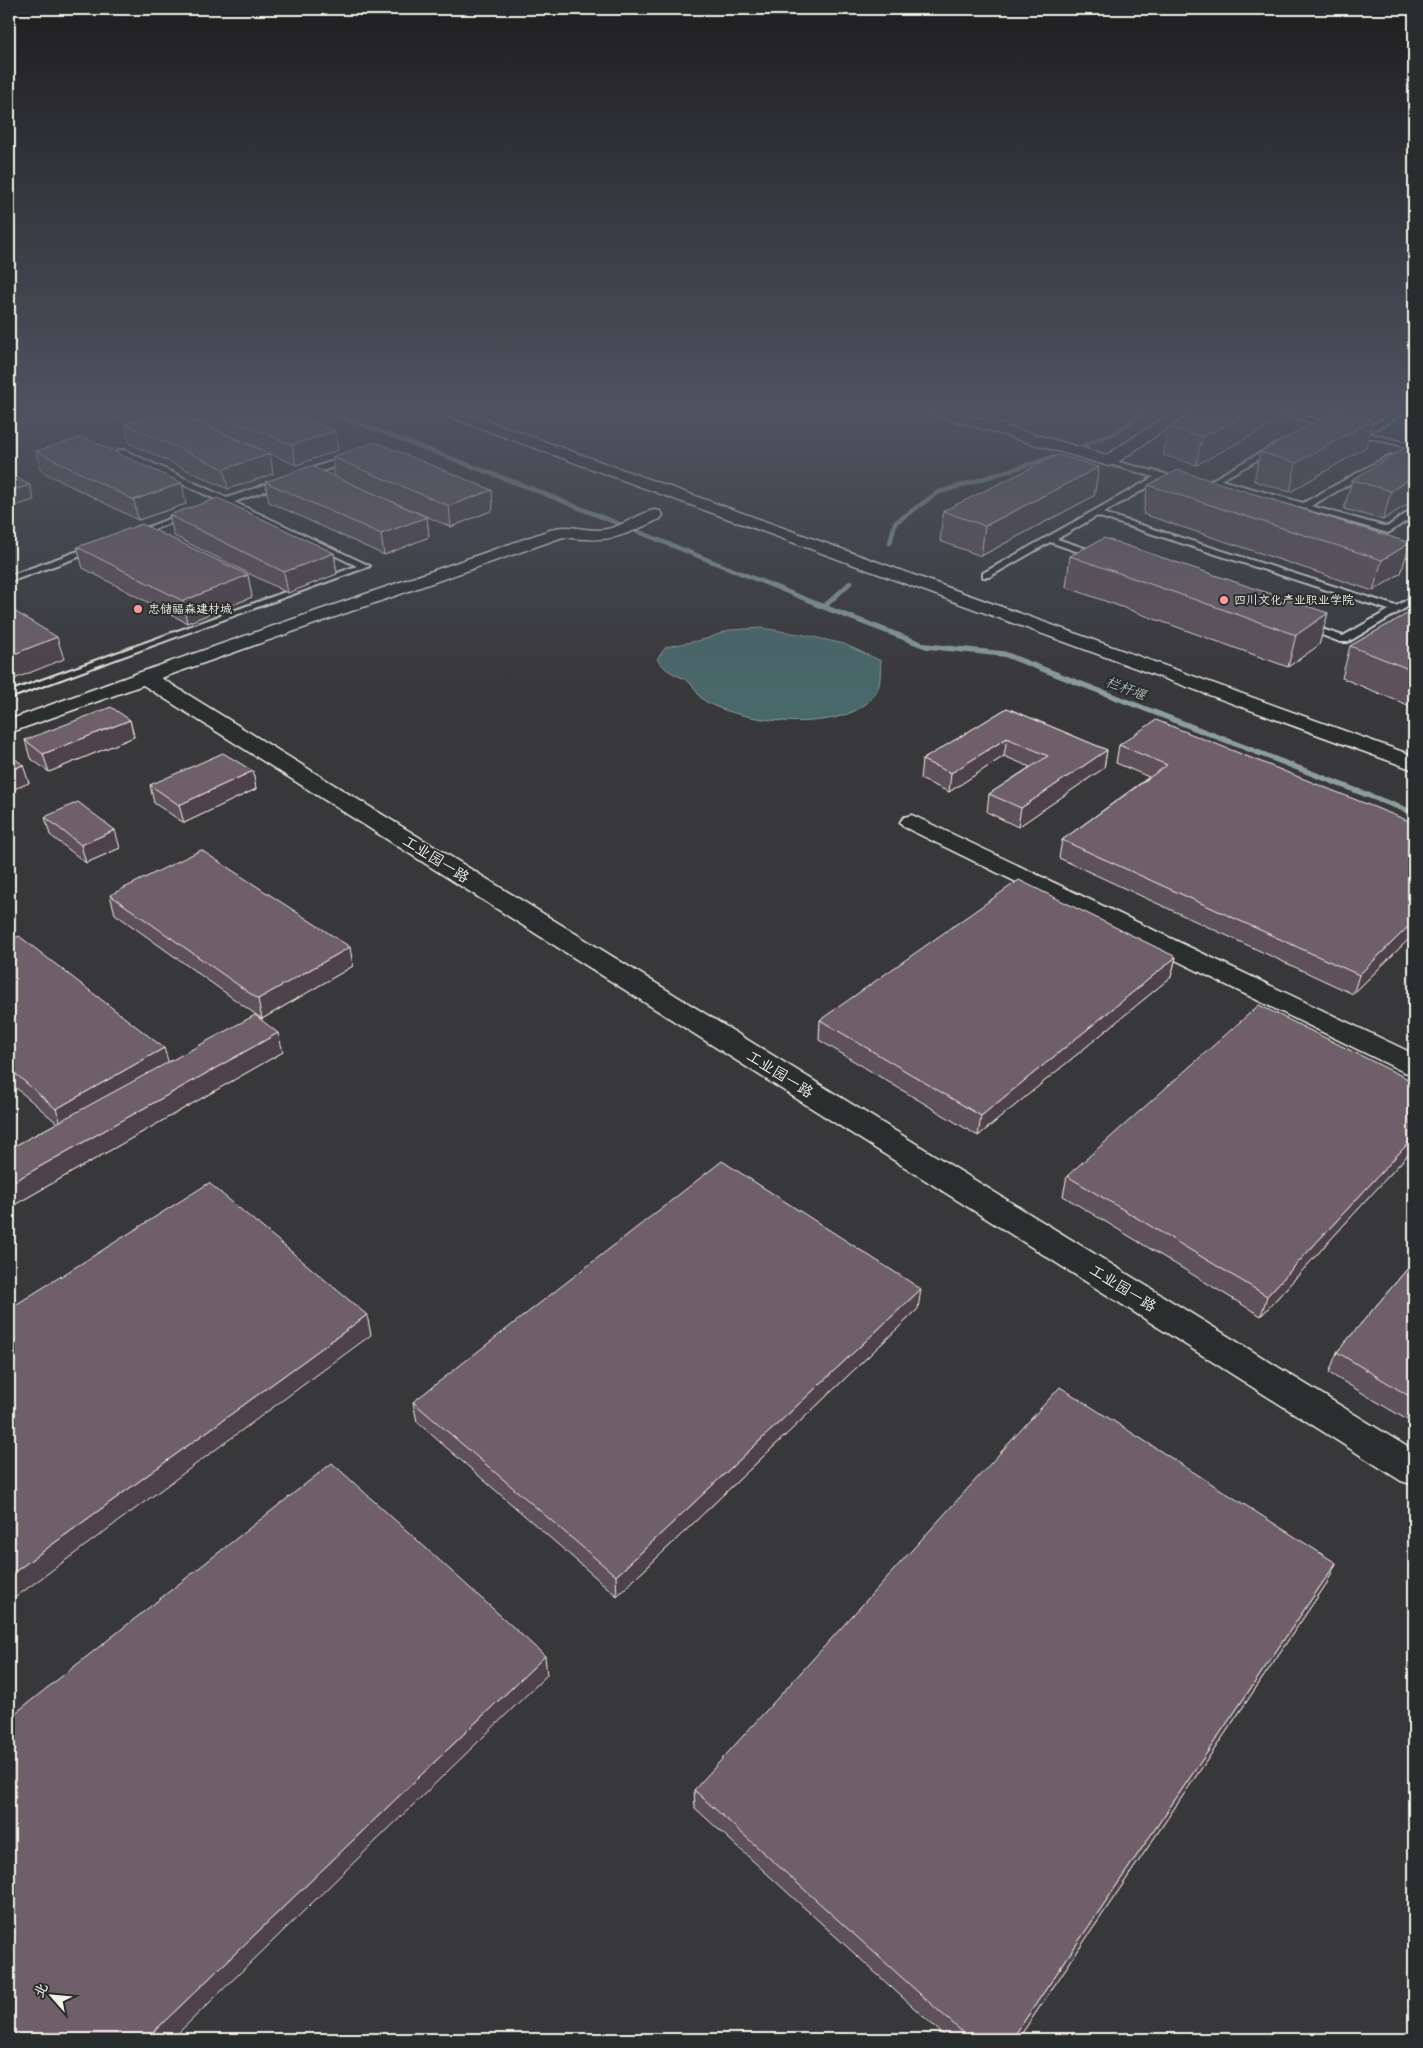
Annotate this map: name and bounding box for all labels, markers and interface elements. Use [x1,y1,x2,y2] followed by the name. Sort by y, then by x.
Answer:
[1234,592,1354,607] place label: 四川文化产业职业学院
[1218,594,1230,606] marker: 四川文化产业职业学院
[148,601,232,616] place label: 忠储福森建材城
[132,603,144,615] marker: 忠储福森建材城
[1103,672,1151,705] water label: 栏杆堰
[399,831,473,887] street label: 工业园一路
[743,1046,817,1102] street label: 工业园一路
[1086,1260,1160,1316] street label: 工业园一路
[28,1970,78,2020] north arrow
[29,1980,52,2000] text: 北

